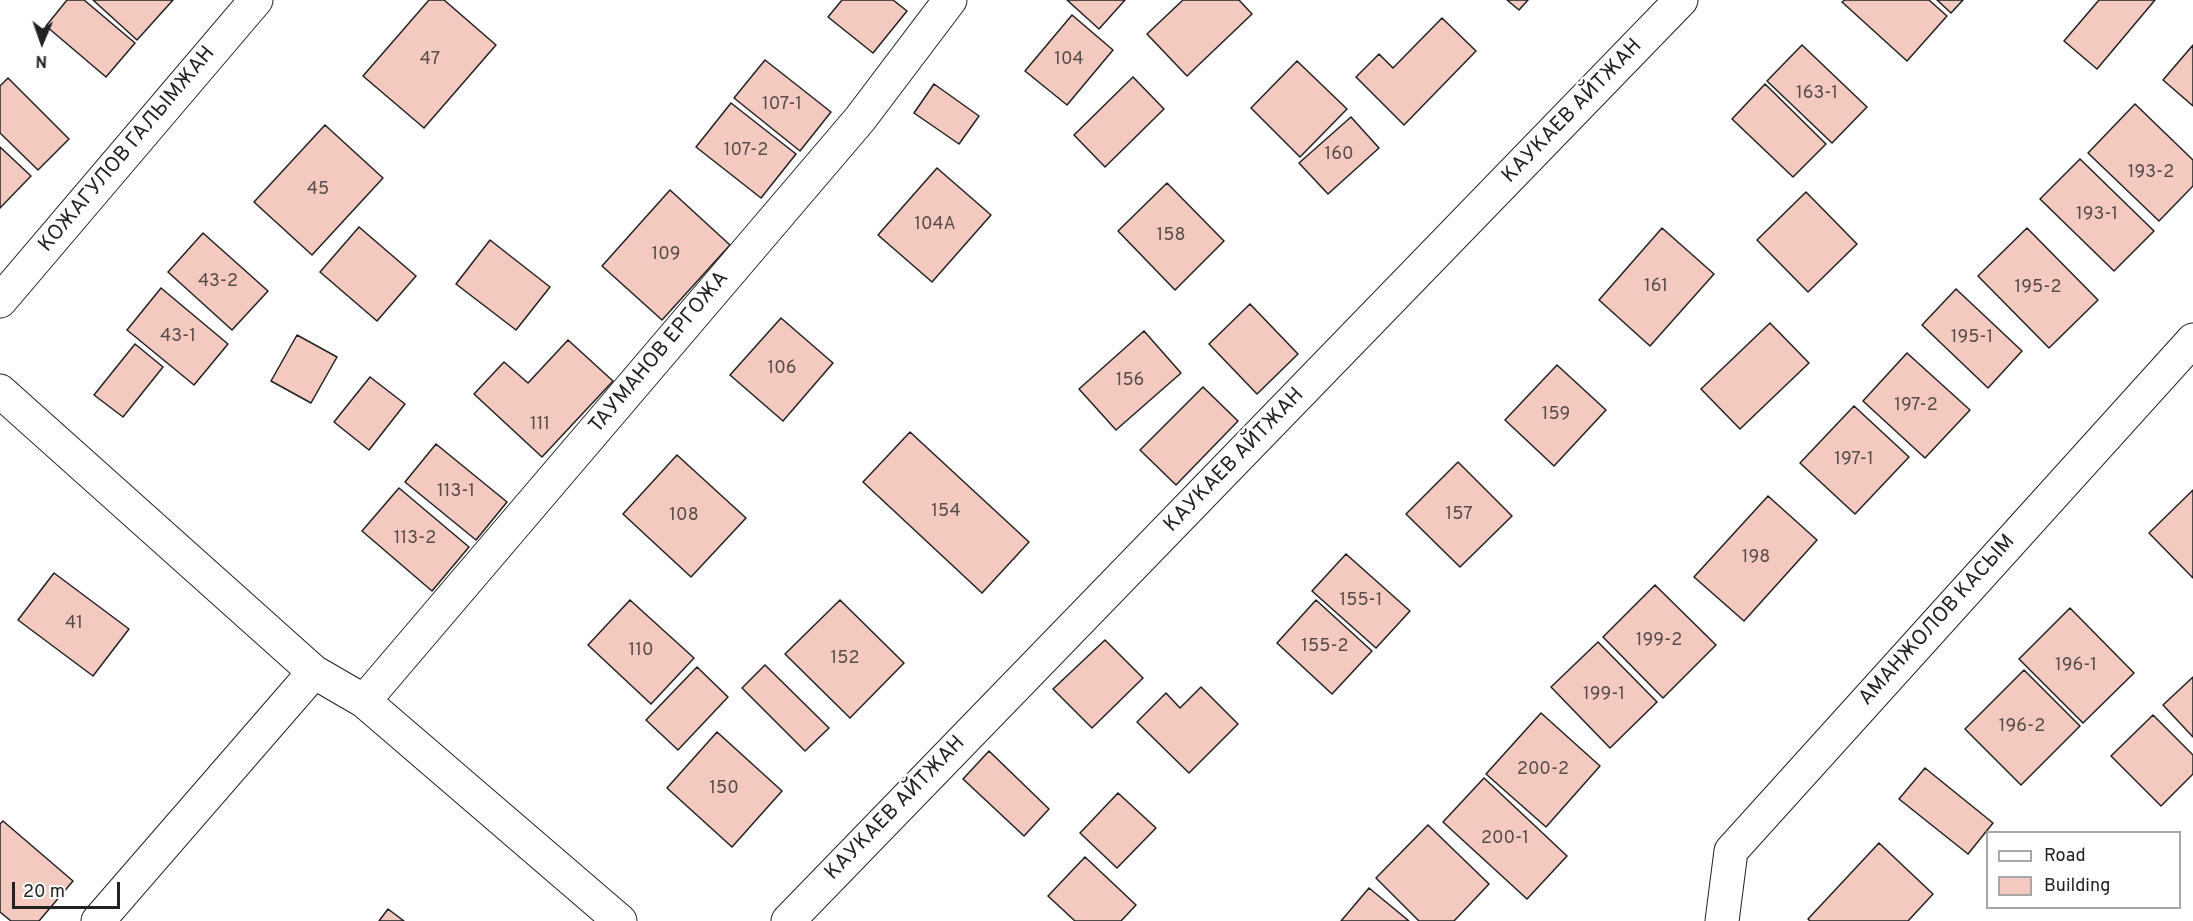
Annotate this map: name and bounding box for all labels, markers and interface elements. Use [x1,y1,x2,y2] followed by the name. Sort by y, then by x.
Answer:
[12,12,72,72] north arrow
[1498,35,1648,189] street label: КАУКАЕВ АЙТЖАН
[34,42,222,258] street label: КОЖАГУЛОВ ГАЛЫМЖАН
[420,49,440,71] house number: 47
[1054,49,1084,71] house number: 104
[35,50,47,70] text: N
[1796,83,1838,105] house number: 163-1
[762,94,802,116] house number: 107-1
[724,140,768,162] house number: 107-2
[1324,144,1354,166] house number: 160
[2128,162,2174,184] house number: 193-2
[307,179,329,201] house number: 45
[2076,204,2118,226] house number: 193-1
[914,214,956,236] house number: 104А
[1157,225,1185,247] house number: 158
[651,244,681,266] house number: 109
[585,267,735,439] street label: ТАУМАНОВ ЕРГОЖА
[198,271,238,293] house number: 43-2
[1644,276,1668,298] house number: 161
[2015,277,2061,299] house number: 195-2
[160,326,196,348] house number: 43-1
[1951,327,1993,349] house number: 195-1
[767,358,797,380] house number: 106
[1116,370,1144,392] house number: 156
[1160,384,1310,538] street label: КАУКАЕВ АЙТЖАН
[1894,395,1938,417] house number: 197-2
[1542,404,1570,426] house number: 159
[530,414,550,436] house number: 111
[1834,449,1874,471] house number: 197-1
[437,481,475,503] house number: 113-1
[931,501,961,523] house number: 154
[1445,504,1473,526] house number: 157
[669,505,699,527] house number: 108
[394,528,436,550] house number: 113-2
[1855,530,2021,712] street label: АМАНЖОЛОВ КАСЫМ
[1742,547,1770,569] house number: 198
[1340,590,1382,612] house number: 155-1
[65,613,83,635] house number: 41
[1636,630,1682,652] house number: 199-2
[1301,636,1349,658] house number: 155-2
[629,640,653,662] house number: 110
[831,648,859,670] house number: 152
[2055,655,2097,677] house number: 196-1
[1583,684,1625,706] house number: 199-1
[1999,716,2045,738] house number: 196-2
[821,732,971,886] street label: КАУКАЕВ АЙТЖАН
[1517,759,1569,781] house number: 200-2
[709,778,739,800] house number: 150
[1481,828,1529,850] house number: 200-1
[1986,831,2181,909] legend
[2044,845,2086,868] text: Road
[15,870,123,908] scale bar
[2044,875,2110,898] text: Building
[23,881,65,904] text: 20 m

